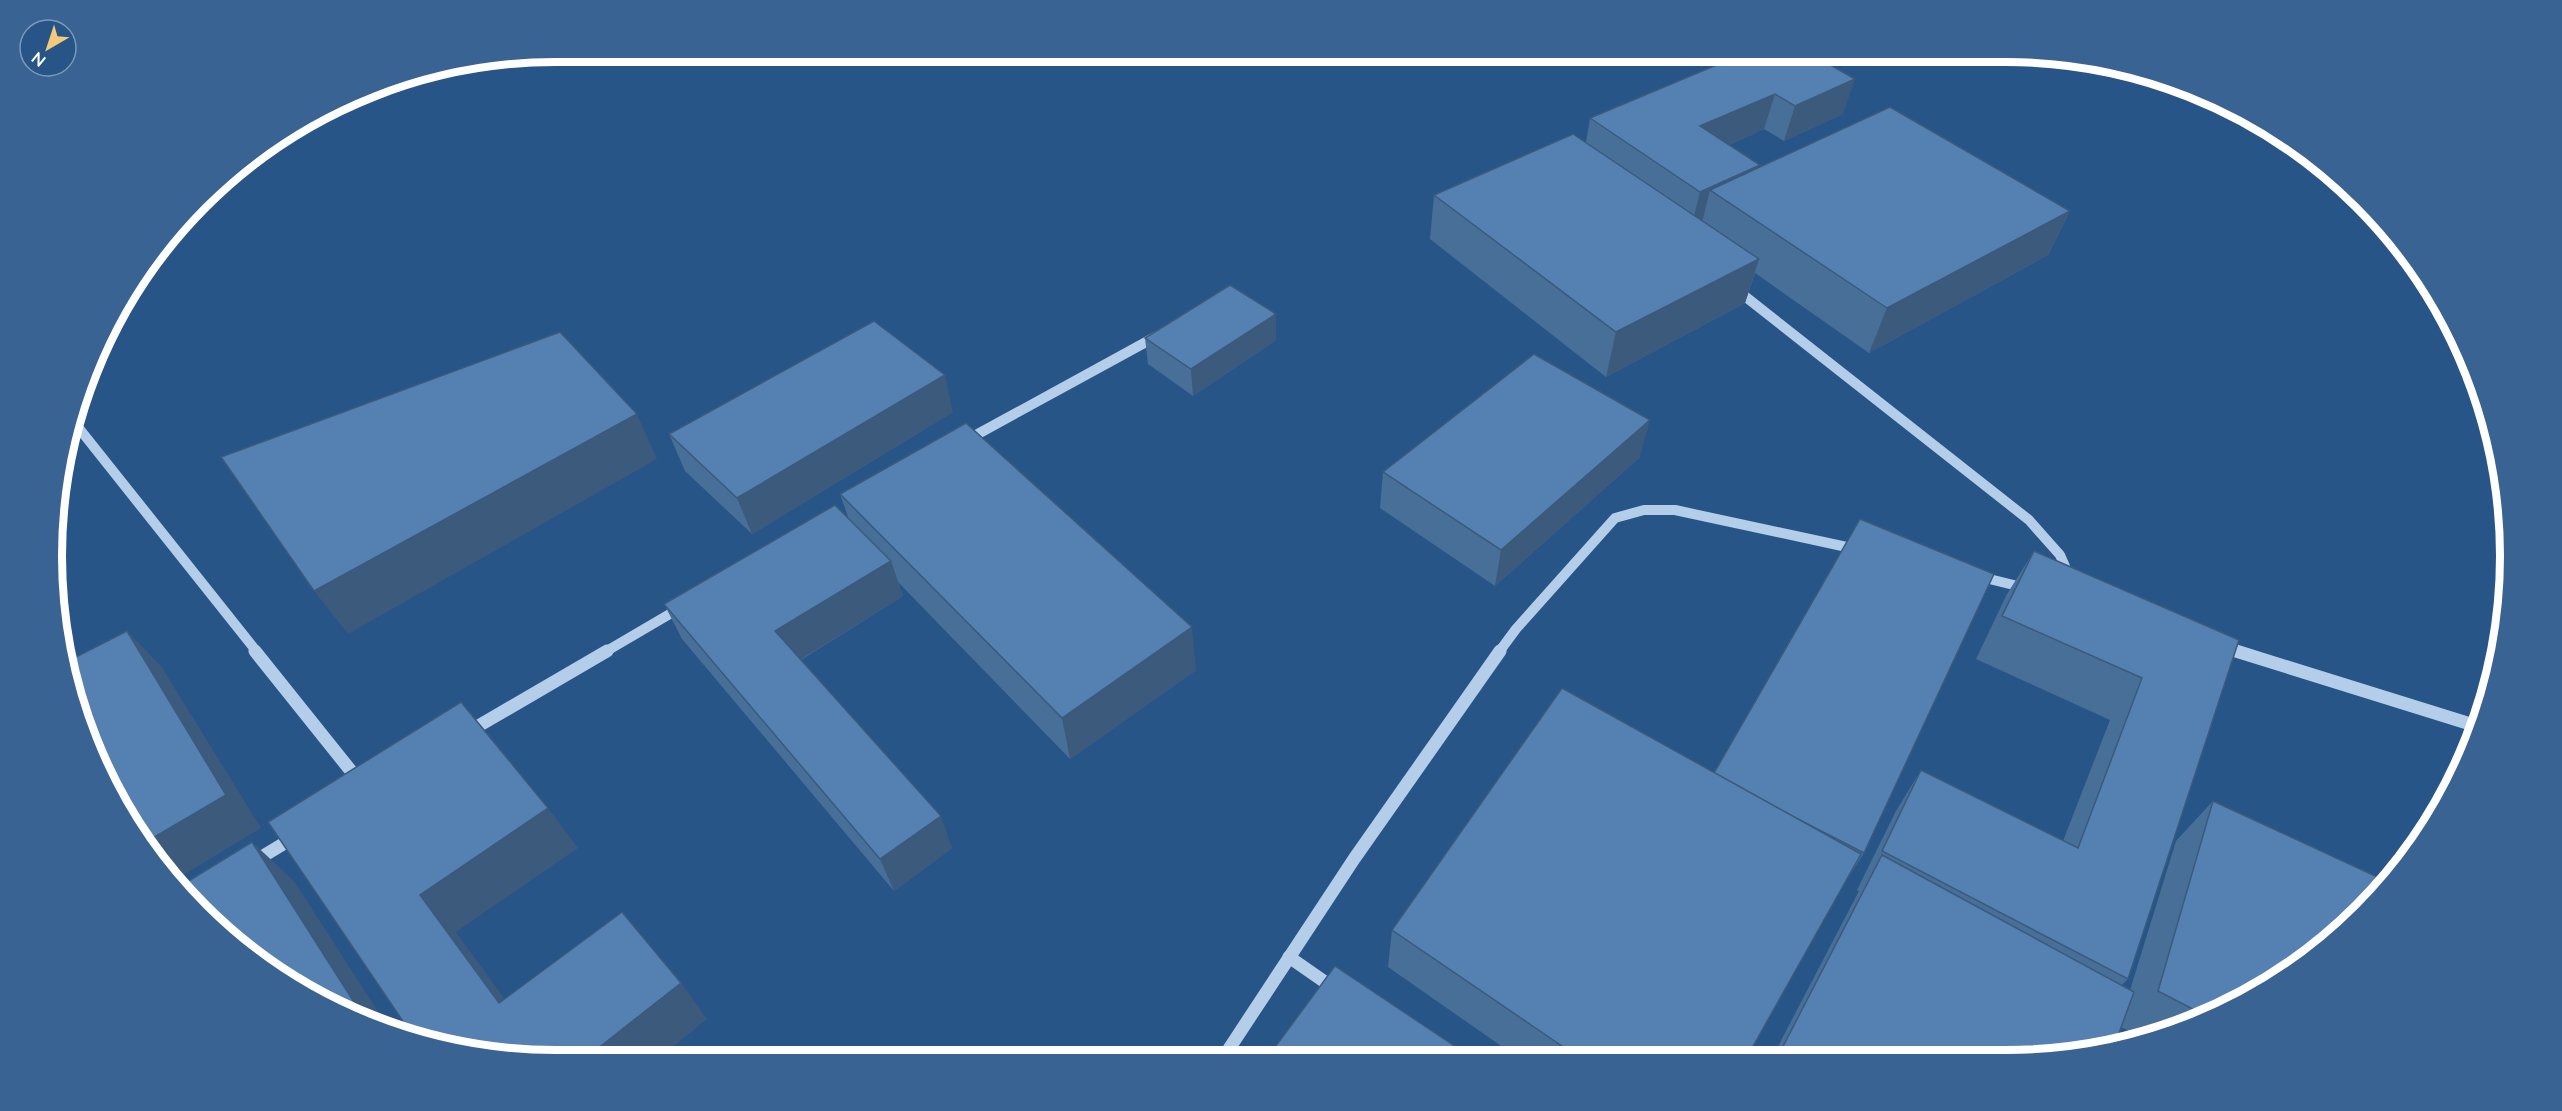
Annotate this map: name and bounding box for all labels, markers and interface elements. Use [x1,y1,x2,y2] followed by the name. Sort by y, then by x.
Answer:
[18,18,78,78] north arrow
[27,49,49,71] text: N

